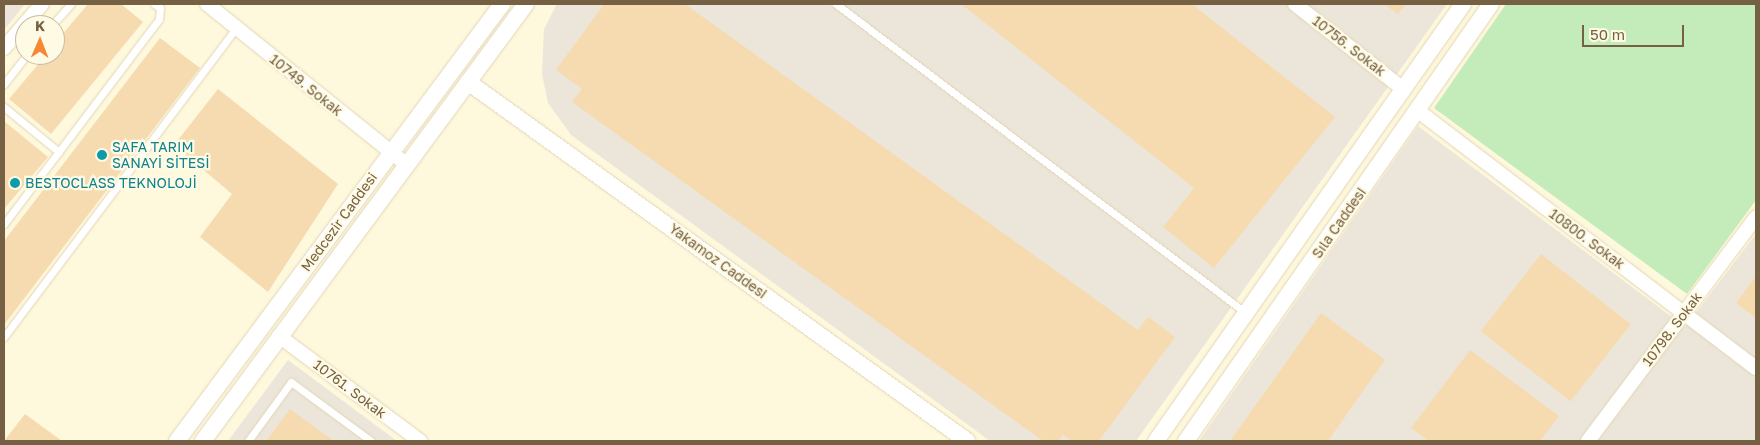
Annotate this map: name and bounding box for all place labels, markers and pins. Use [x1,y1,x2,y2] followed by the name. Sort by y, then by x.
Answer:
[112,139,210,172] place label: SAFA TARIM SANAYİ SİTESİ
[96,149,108,161] marker: SAFA TARIM SANAYİ SİTESİ
[25,175,197,191] place label: BESTOCLASS TEKNOLOJİ
[9,177,21,189] marker: BESTOCLASS TEKNOLOJİ

